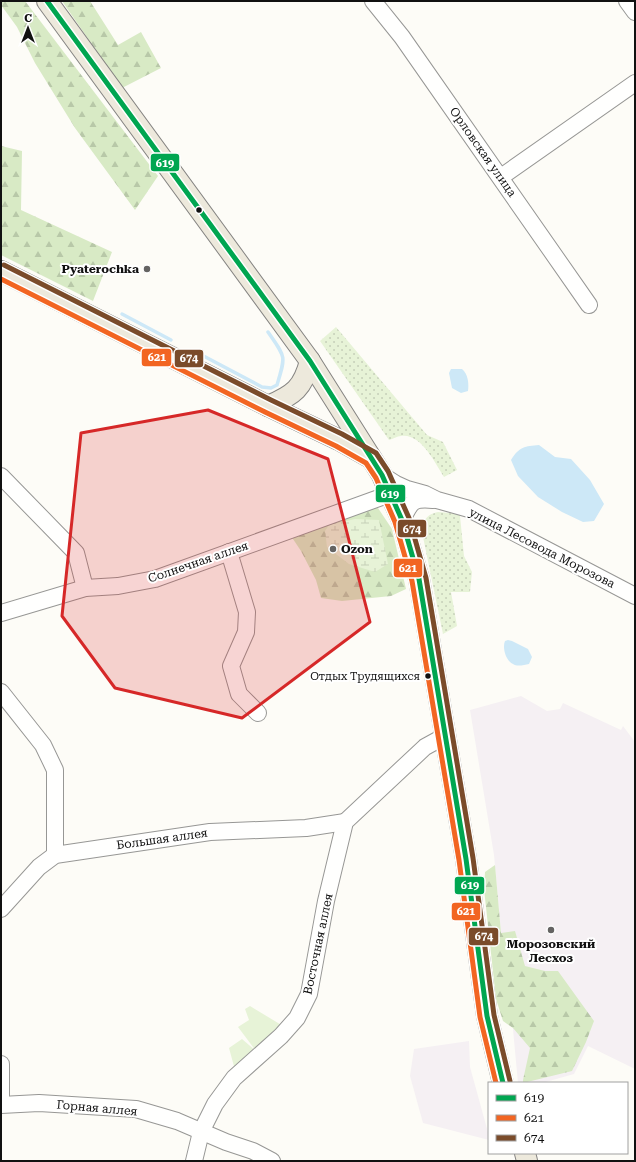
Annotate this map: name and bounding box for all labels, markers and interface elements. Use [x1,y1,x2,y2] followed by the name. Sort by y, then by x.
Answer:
[8,8,48,48] north arrow
[24,12,32,25] text: С
[447,105,519,200] street label: Орловская улица
[150,153,180,172] line badge: 619
[156,157,174,170] text: 619
[194,205,204,215] unlabelled marker
[61,262,139,276] place label: Pyaterochka
[142,264,152,274] marker: Pyaterochka
[141,348,172,367] line badge: 621
[174,349,204,368] line badge: 674
[148,351,166,364] text: 621
[180,352,199,365] text: 674
[375,484,406,503] line badge: 619
[381,488,399,501] text: 619
[467,505,618,591] street label: улица Лесовода Морозова
[397,519,427,538] line badge: 674
[403,523,422,536] text: 674
[146,538,250,586] street label: Солнечная аллея
[341,542,373,556] place label: Ozon
[328,544,338,554] marker: Ozon
[393,558,423,578] line badge: 621
[399,562,417,575] text: 621
[310,670,420,683] place label: Отдых Трудящихся
[423,671,433,681] marker: Отдых Трудящихся
[116,826,209,852] street label: Большая аллея
[454,876,485,895] line badge: 619
[461,879,479,892] text: 619
[300,892,336,996] street label: Восточная аллея
[451,902,481,921] line badge: 621
[457,905,475,918] text: 621
[546,925,556,935] marker: Морозовский Лесхоз
[468,927,499,946] line badge: 674
[475,930,494,943] text: 674
[507,937,595,965] place label: Морозовский Лесхоз
[488,1082,628,1154] legend
[524,1091,544,1105] text: 619
[56,1097,138,1119] street label: Горная аллея
[524,1111,544,1125] text: 621
[524,1131,544,1145] text: 674

